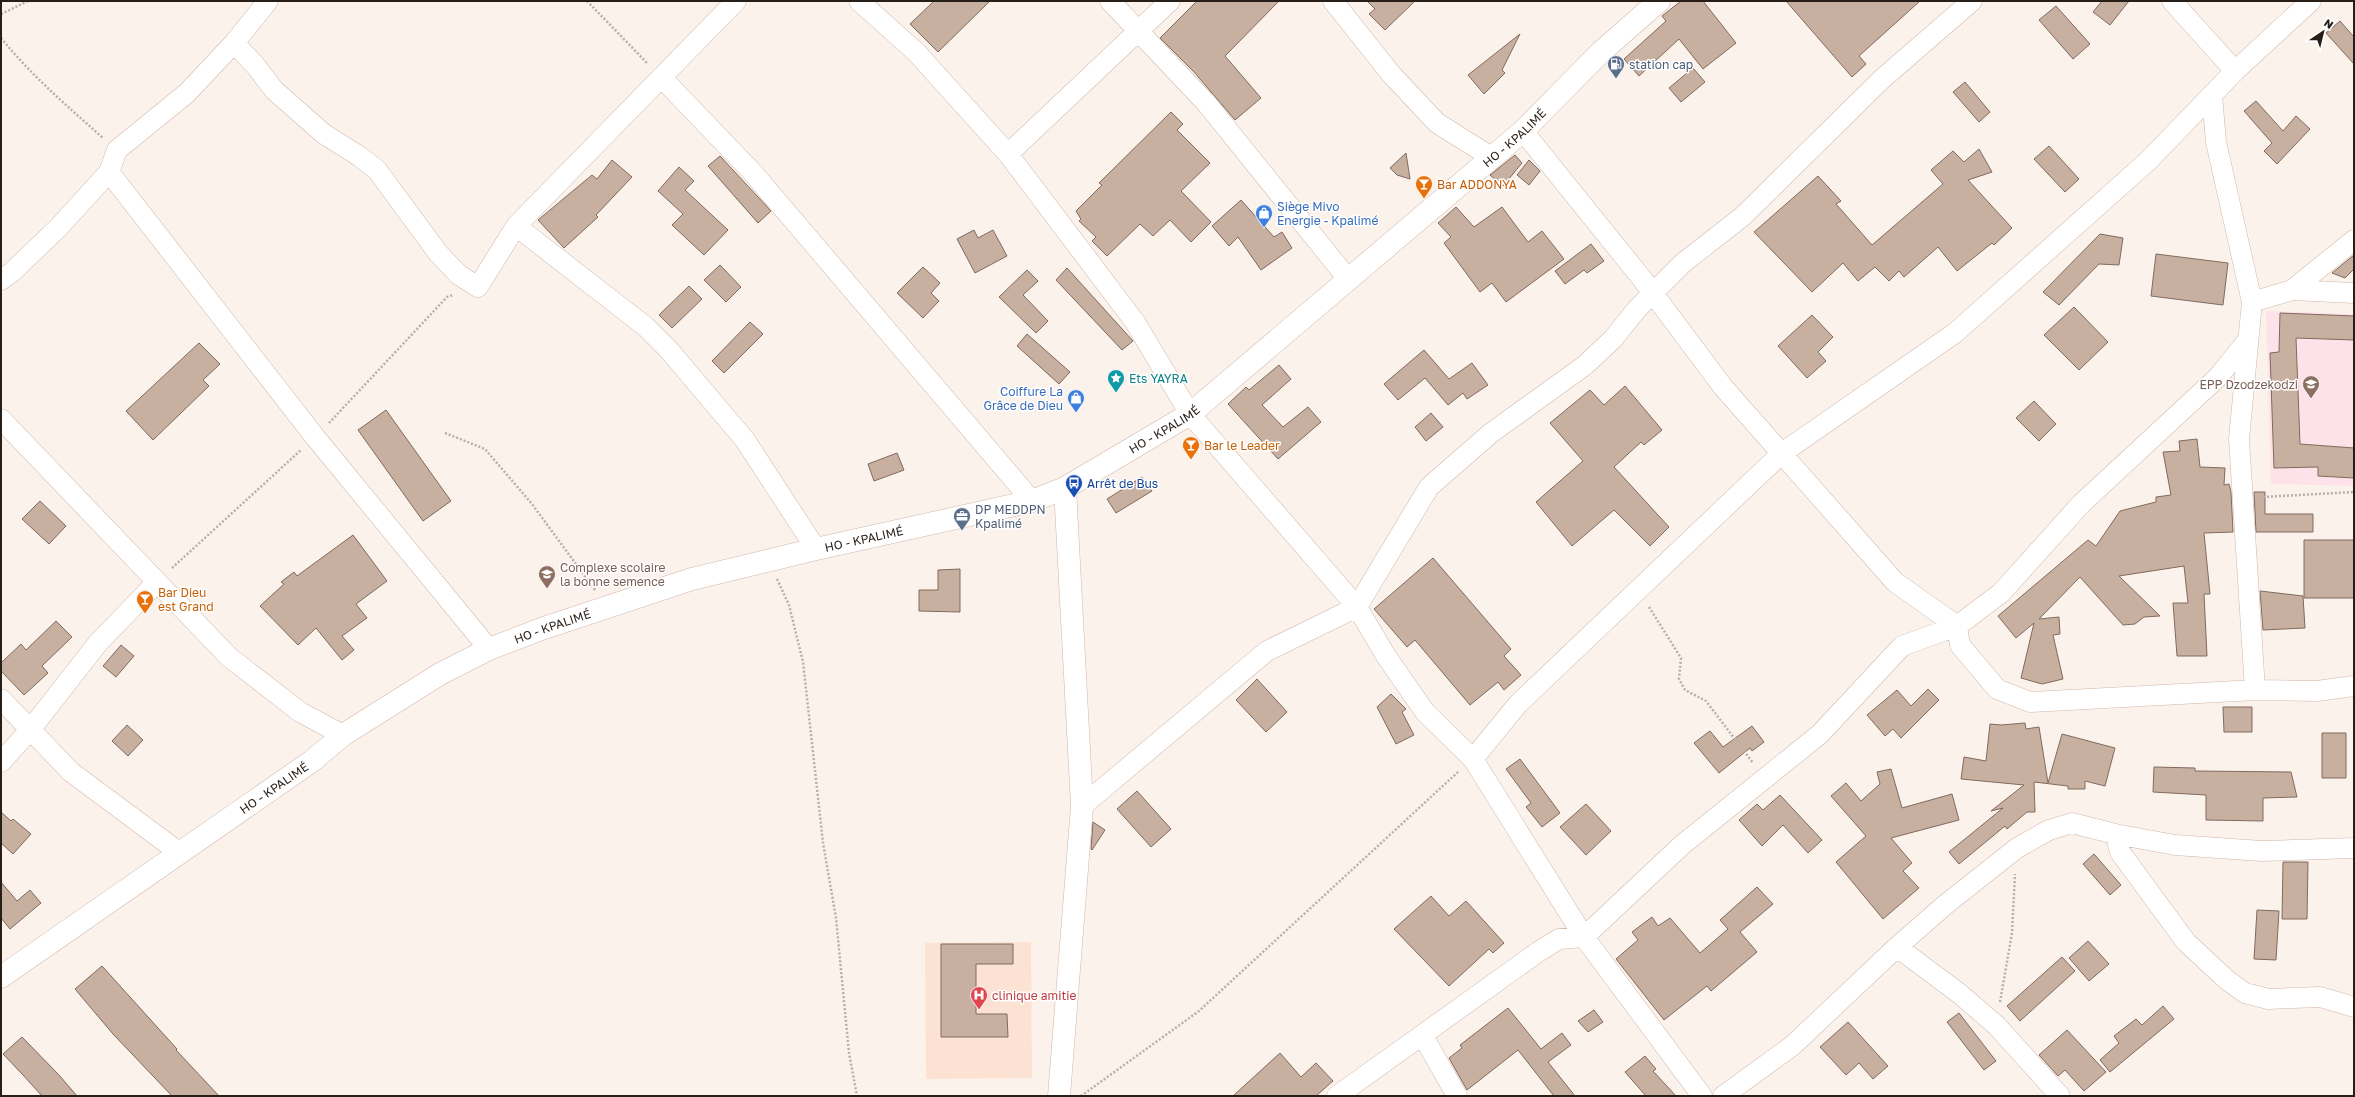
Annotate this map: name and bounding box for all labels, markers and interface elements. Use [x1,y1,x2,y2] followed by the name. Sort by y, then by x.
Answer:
[2303,12,2343,52] north arrow
[2322,16,2336,31] text: N
[1606,54,1626,79] fuel station icon: station cap
[1629,57,1693,72] place label: station cap
[1479,105,1549,170] street label: HO - KPALIMÉ
[1414,174,1434,199] bar icon: Bar ADDONYA
[1437,177,1517,192] place label: Bar ADDONYA
[1277,199,1378,228] place label: Siège Mivo Energie - Kpalimé
[1254,203,1274,228] shop icon: Siège Mivo Energie - Kpalimé
[1106,368,1126,393] place icon: Ets YAYRA
[1129,371,1188,386] place label: Ets YAYRA
[2301,374,2321,399] school or university icon: EPP Dzodzekodzi
[2199,377,2298,392] place label: EPP Dzodzekodzi
[984,384,1063,413] place label: Coiffure La Grâce de Dieu
[1066,388,1086,413] shop icon: Coiffure La Grâce de Dieu
[1126,402,1202,456] street label: HO - KPALIMÉ
[1181,435,1201,460] bar icon: Bar le Leader
[1204,438,1280,453] place label: Bar le Leader
[1064,473,1084,498] bus stop icon: Arrêt de Bus
[1087,476,1158,491] place label: Arrêt de Bus
[975,502,1046,531] place label: DP MEDDPN Kpalimé
[952,506,972,531] office icon: DP MEDDPN Kpalimé
[823,522,905,554] street label: HO - KPALIMÉ
[560,560,666,589] place label: Complexe scolaire la bonne semence
[537,564,557,589] school or university icon: Complexe scolaire la bonne semence
[158,585,214,614] place label: Bar Dieu est Grand
[135,589,155,614] bar icon: Bar Dieu est Grand
[512,606,592,646] street label: HO - KPALIMÉ
[237,759,311,817] street label: HO - KPALIMÉ
[969,985,989,1010] hospital icon: clinique amitie
[992,988,1076,1003] place label: clinique amitie

